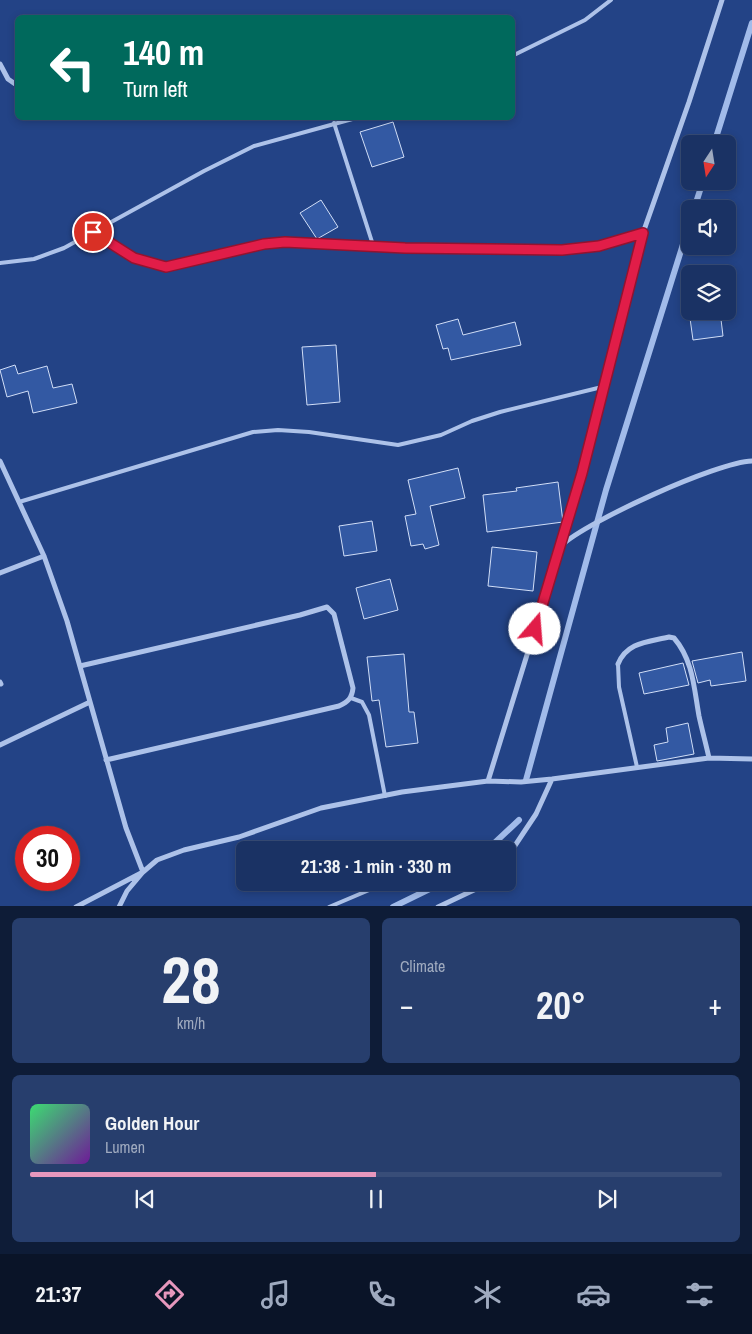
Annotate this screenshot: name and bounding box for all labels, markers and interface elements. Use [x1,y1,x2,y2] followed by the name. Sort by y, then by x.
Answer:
[123,29,204,76] text: 140 m
[40,35,105,100] icon: left
[123,74,188,104] text: Turn left
[681,135,736,190] north arrow
[681,135,736,320] map controls
[681,200,736,255] button: sound
[72,211,114,253] pin
[79,218,107,246] icon: arrive
[681,265,736,320] button: layers
[508,602,560,654] position arrow
[15,826,80,891] speed limit sign: 30
[301,853,451,879] text: 21:38 · 1 min · 330 m
[161,936,221,1023] text: 28
[400,955,445,977] text: Climate
[536,980,586,1031] text: 20°
[400,986,413,1024] text: −
[709,986,722,1024] text: +
[177,1012,205,1034] text: km/h
[105,1110,199,1136] text: Golden Hour
[105,1136,145,1158] text: Lumen
[131,1185,159,1213] icon: previous
[362,1185,390,1213] icon: pause
[593,1185,621,1213] icon: next
[152,1277,187,1312] icon: directions
[258,1277,293,1312] icon: music
[364,1277,399,1312] icon: phone
[470,1277,505,1312] icon: climate
[576,1277,611,1312] icon: car
[682,1277,717,1312] icon: filters
[35,1279,82,1309] text: 21:37

